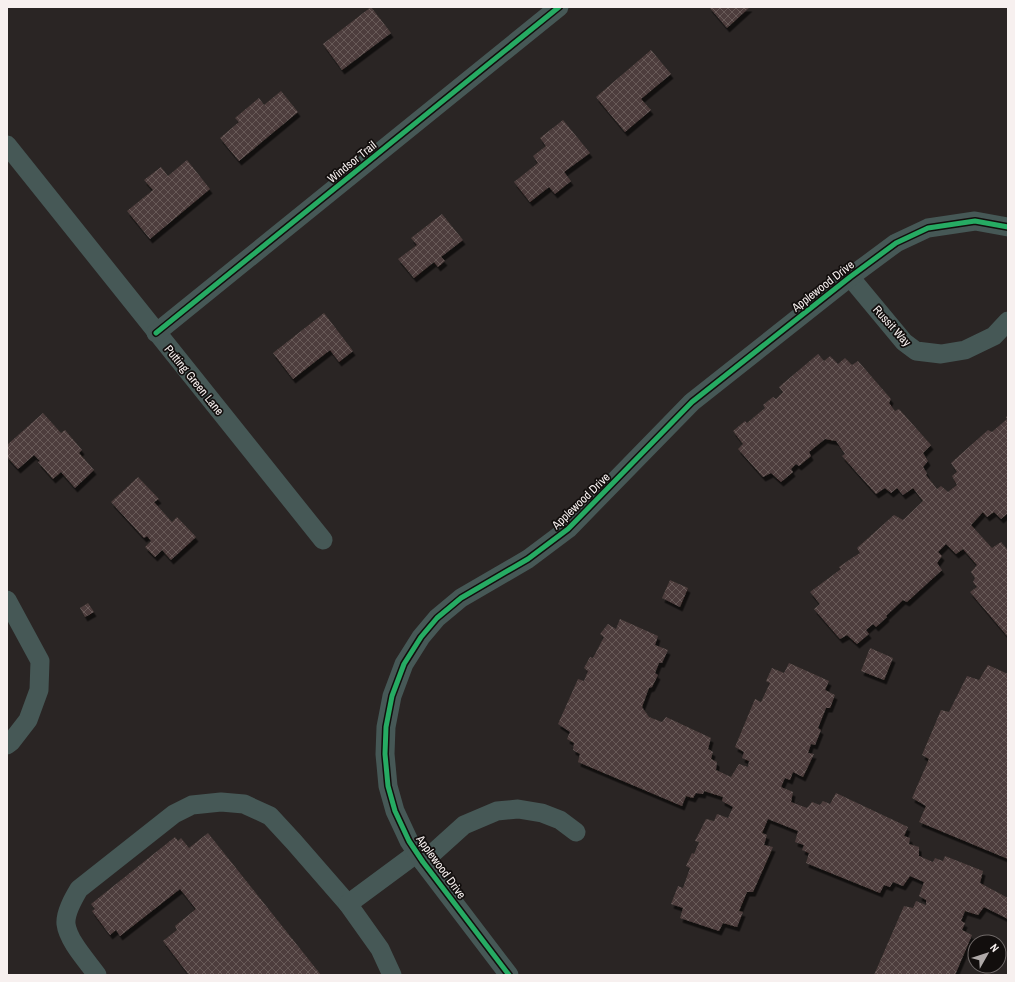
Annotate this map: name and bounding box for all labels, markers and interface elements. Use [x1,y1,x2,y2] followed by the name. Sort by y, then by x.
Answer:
[324,137,380,187] street label: Windsor Trail
[788,257,857,316] street label: Applewood Drive
[869,302,915,350] street label: Russit Way
[161,342,227,418] street label: Putting Green Lane
[548,469,614,533] street label: Applewood Drive
[412,831,469,902] street label: Applewood Drive
[967,934,1007,974] north arrow
[987,941,1002,955] text: N

